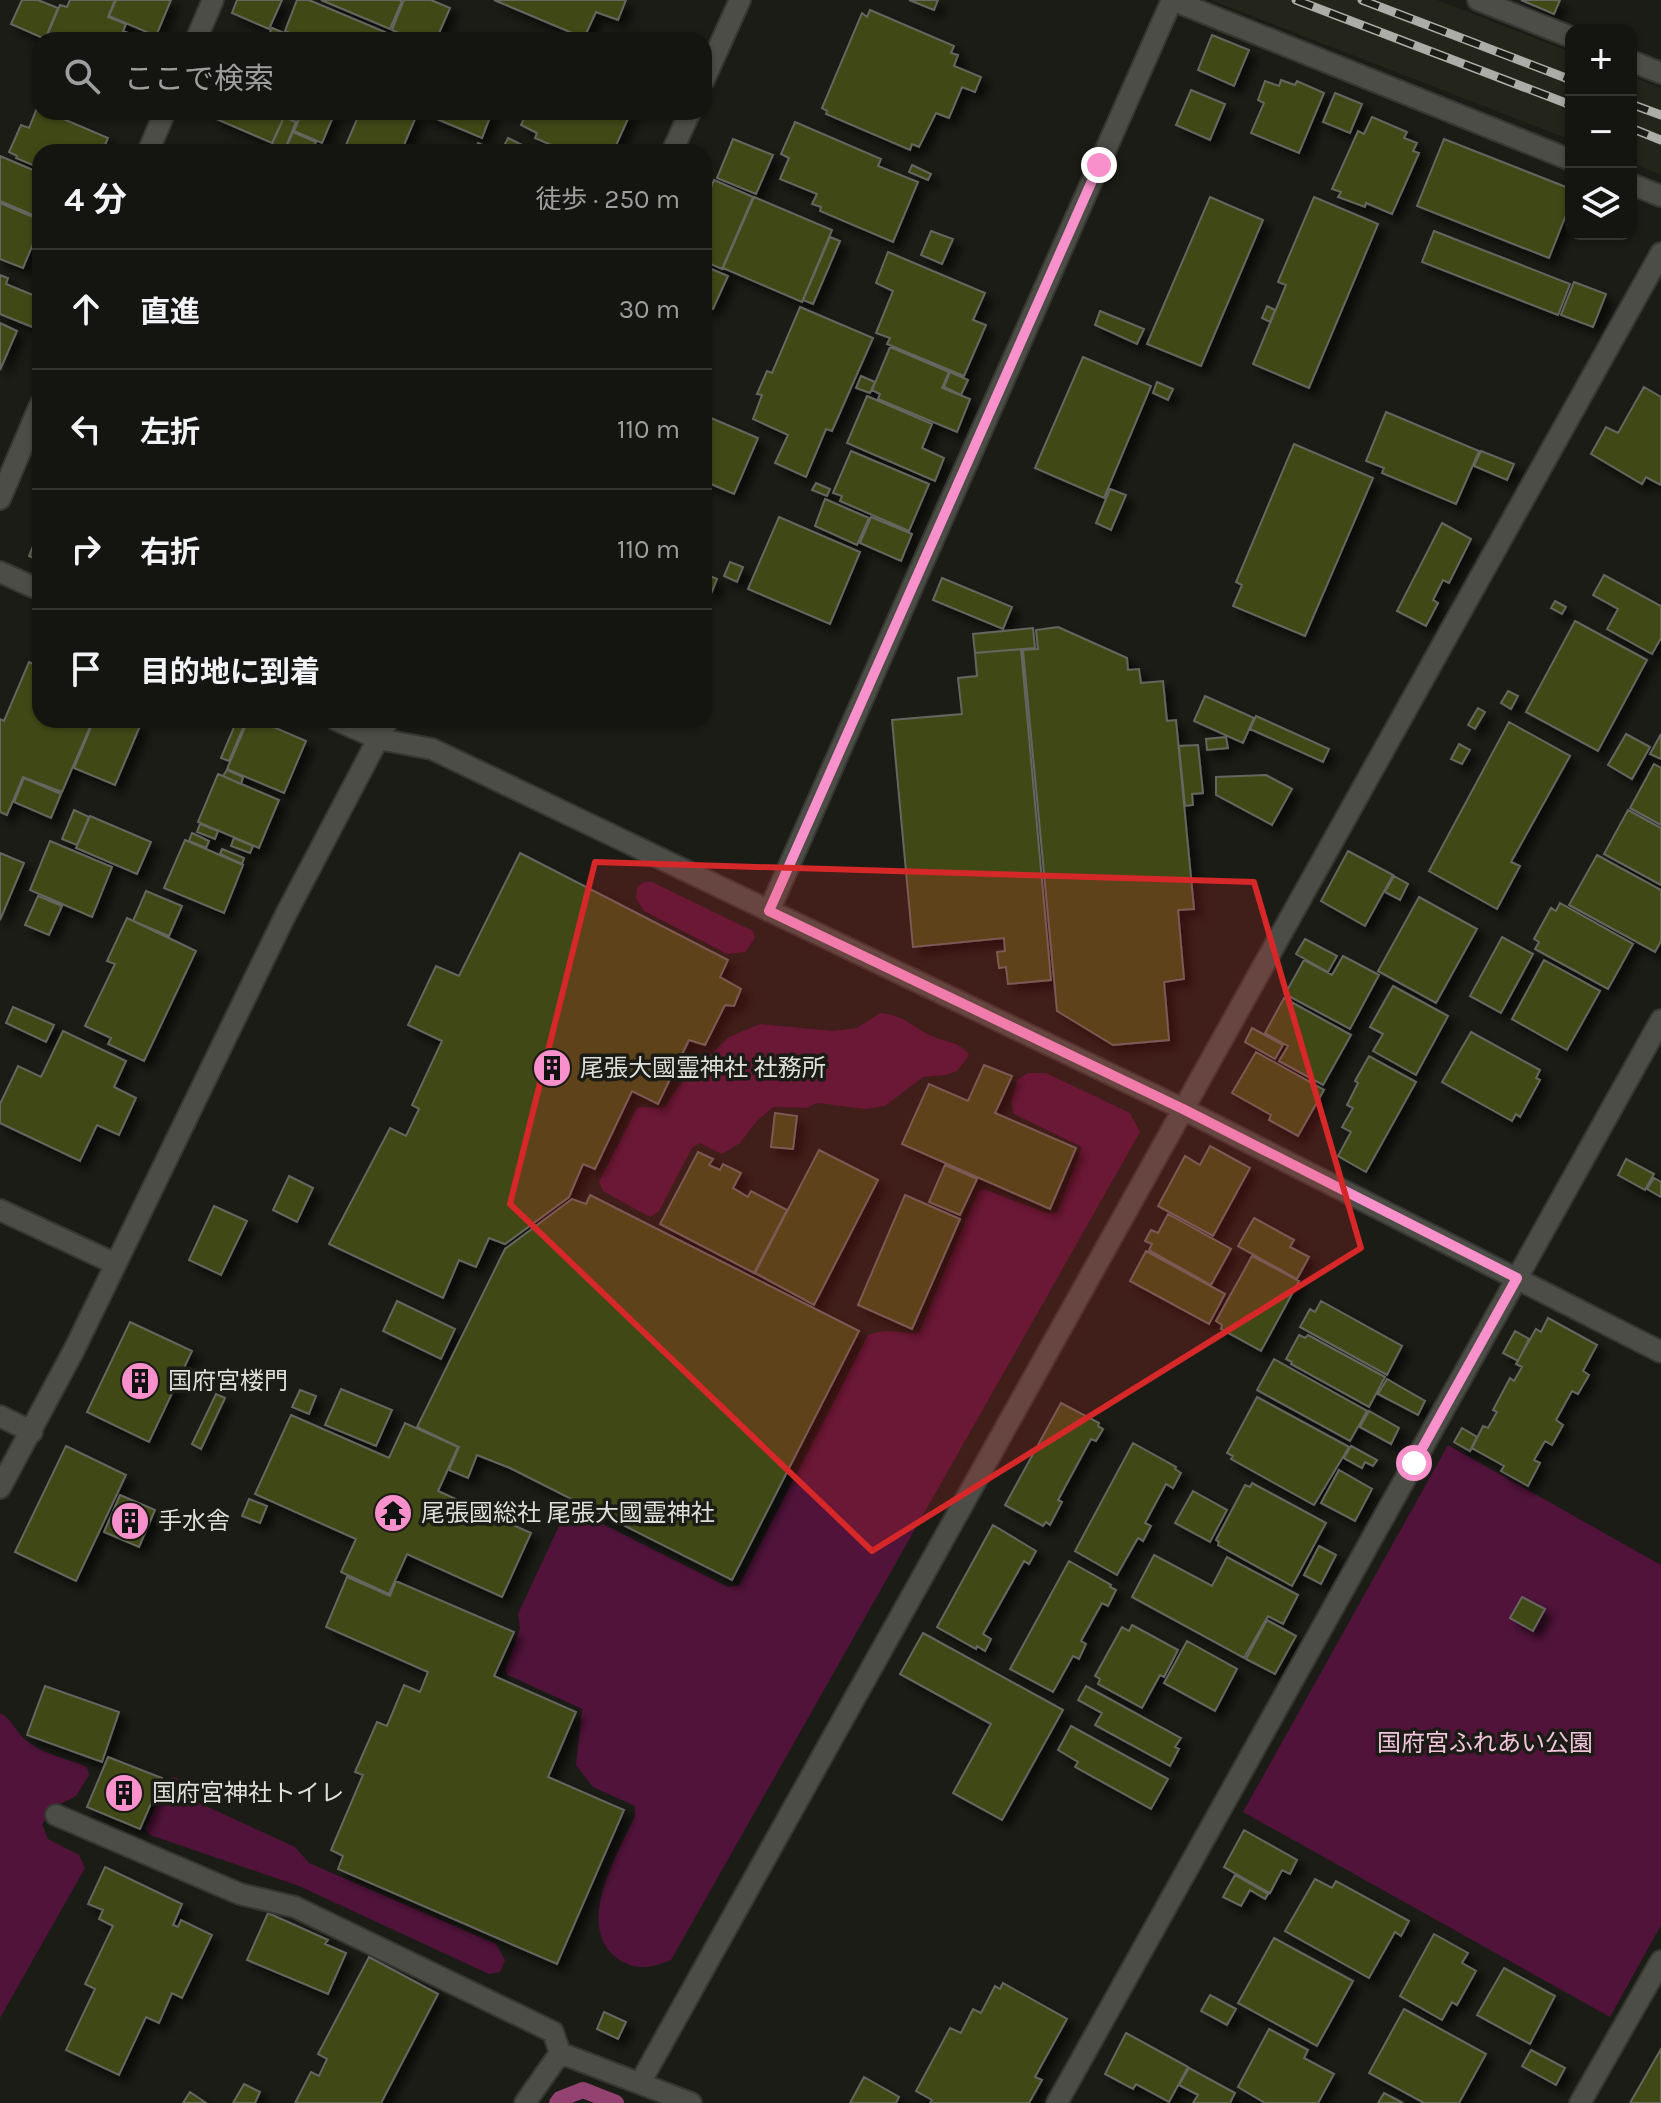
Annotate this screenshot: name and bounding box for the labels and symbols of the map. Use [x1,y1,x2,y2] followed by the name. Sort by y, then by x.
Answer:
[1081,147,1117,183] route end
[531,1047,573,1089] building icon: 尾張大國霊神社 社務所
[580,1054,826,1082] place label: 尾張大國霊神社 社務所
[119,1360,161,1402] building icon: 国府宮楼門
[168,1367,288,1395] place label: 国府宮楼門
[1396,1445,1432,1481] route start
[372,1492,414,1534] temple icon: 尾張國総社 尾張大國霊神社
[421,1499,715,1527] place label: 尾張國総社 尾張大國霊神社
[109,1500,151,1542] building icon: 手水舎
[158,1507,230,1535] place label: 手水舎
[1377,1729,1593,1757] park label: 国府宮ふれあい公園
[103,1772,145,1814] building icon: 国府宮神社トイレ
[152,1779,344,1807] place label: 国府宮神社トイレ

